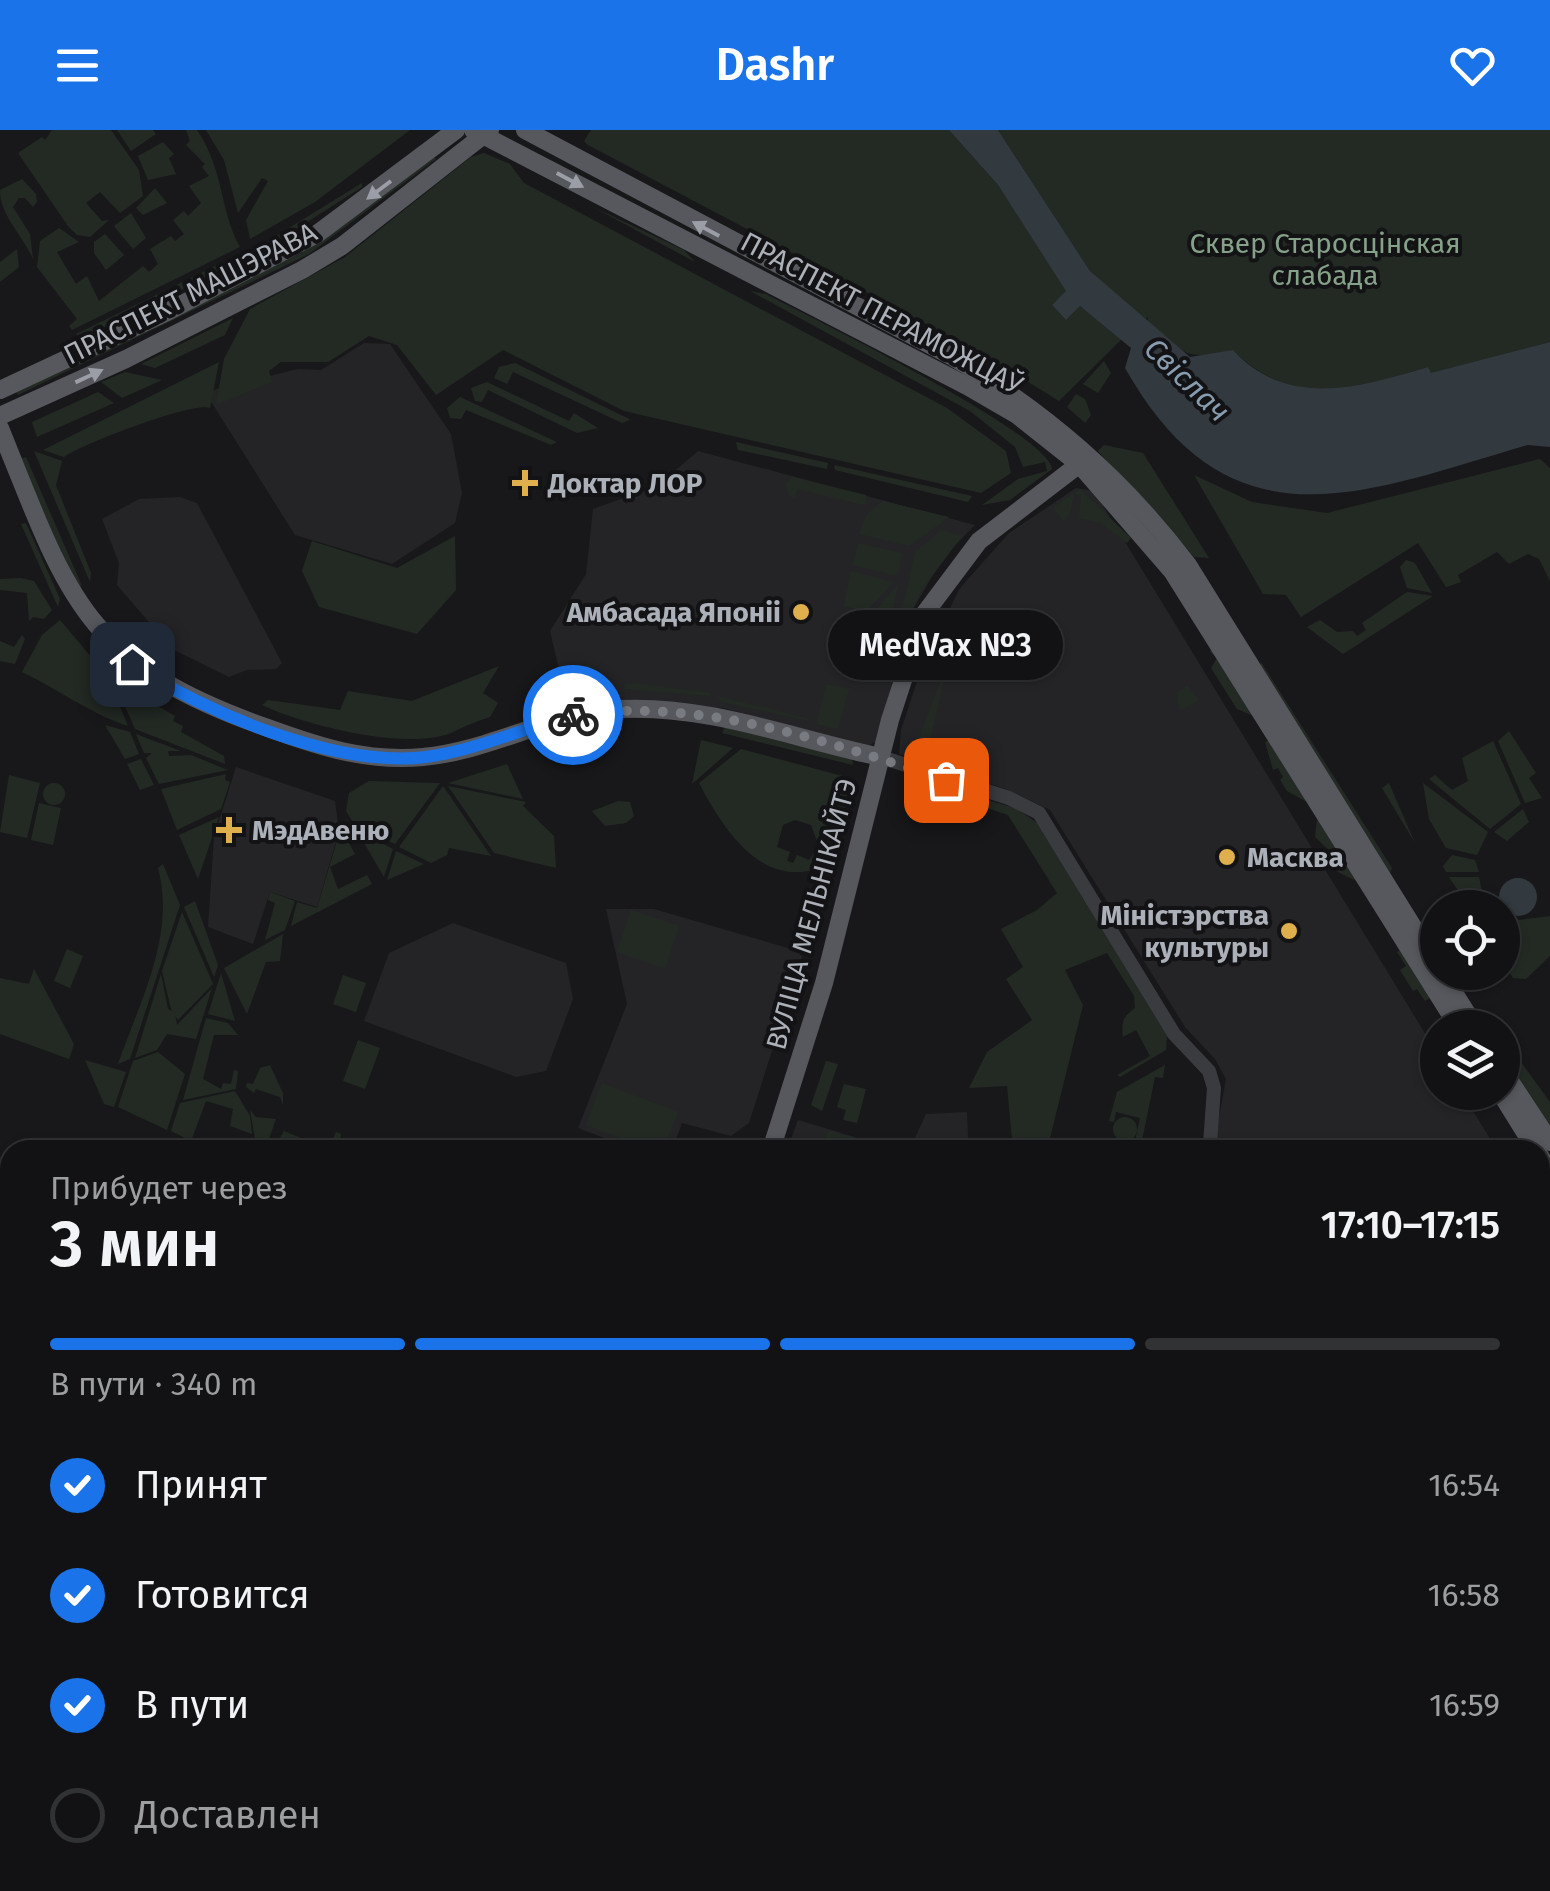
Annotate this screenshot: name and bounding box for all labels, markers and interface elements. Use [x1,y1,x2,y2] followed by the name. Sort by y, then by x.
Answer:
[50,38,105,93] icon: menu
[716,38,834,92] text: Dashr
[1445,38,1500,93] icon: heart
[555,171,584,188] one-way arrow
[366,179,392,199] one-way arrow
[58,215,322,372] street label: ПРАСПЕКТ МАШЭРАВА
[692,221,721,238] one-way arrow
[735,225,1029,402] street label: ПРАСПЕКТ ПЕРАМОЖЦАЎ
[1189,227,1461,292] park label: Сквер Старосцінская слабада
[1137,331,1237,429] water label: Свіслач
[75,368,104,385] one-way arrow
[547,467,703,500] place label: Доктар ЛОР
[512,470,538,496] marker: Доктар ЛОР
[566,596,781,629] place label: Амбасада Японіі
[790,601,812,623] marker: Амбасада Японіі
[828,610,1064,680] callout: MedVax №3
[90,622,175,707] pin
[859,626,1032,664] text: MedVax №3
[105,637,160,692] icon: home
[523,665,623,765] courier
[546,688,601,743] icon: bike
[904,738,989,823] pin
[919,753,974,808] icon: bag
[759,775,864,1053] street label: ВУЛІЦА МЕЛЬНІКАЙТЭ
[252,814,389,847] place label: МэдАвеню
[216,817,242,843] marker: МэдАвеню
[1247,841,1344,874] place label: Масква
[1216,846,1238,868] marker: Масква
[1420,890,1520,1110] map controls
[1420,890,1520,990] button: locate
[1101,899,1269,964] place label: Міністэрства культуры
[1278,920,1300,942] marker: Міністэрства культуры
[1420,1010,1520,1110] button: layers
[50,1169,288,1207] text: Прибудет через
[1321,1202,1500,1248] text: 17:10–17:15
[50,1205,220,1283] text: 3 мин
[50,1365,257,1403] text: В пути · 340 m
[50,1458,105,1513] icon: check
[135,1462,267,1508] text: Принят
[1428,1466,1500,1504] text: 16:54
[50,1568,105,1623] icon: check
[135,1572,310,1618] text: Готовится
[1428,1576,1500,1614] text: 16:58
[50,1678,105,1733] icon: check
[135,1682,249,1728] text: В пути
[1429,1686,1500,1724] text: 16:59
[135,1792,321,1838] text: Доставлен

